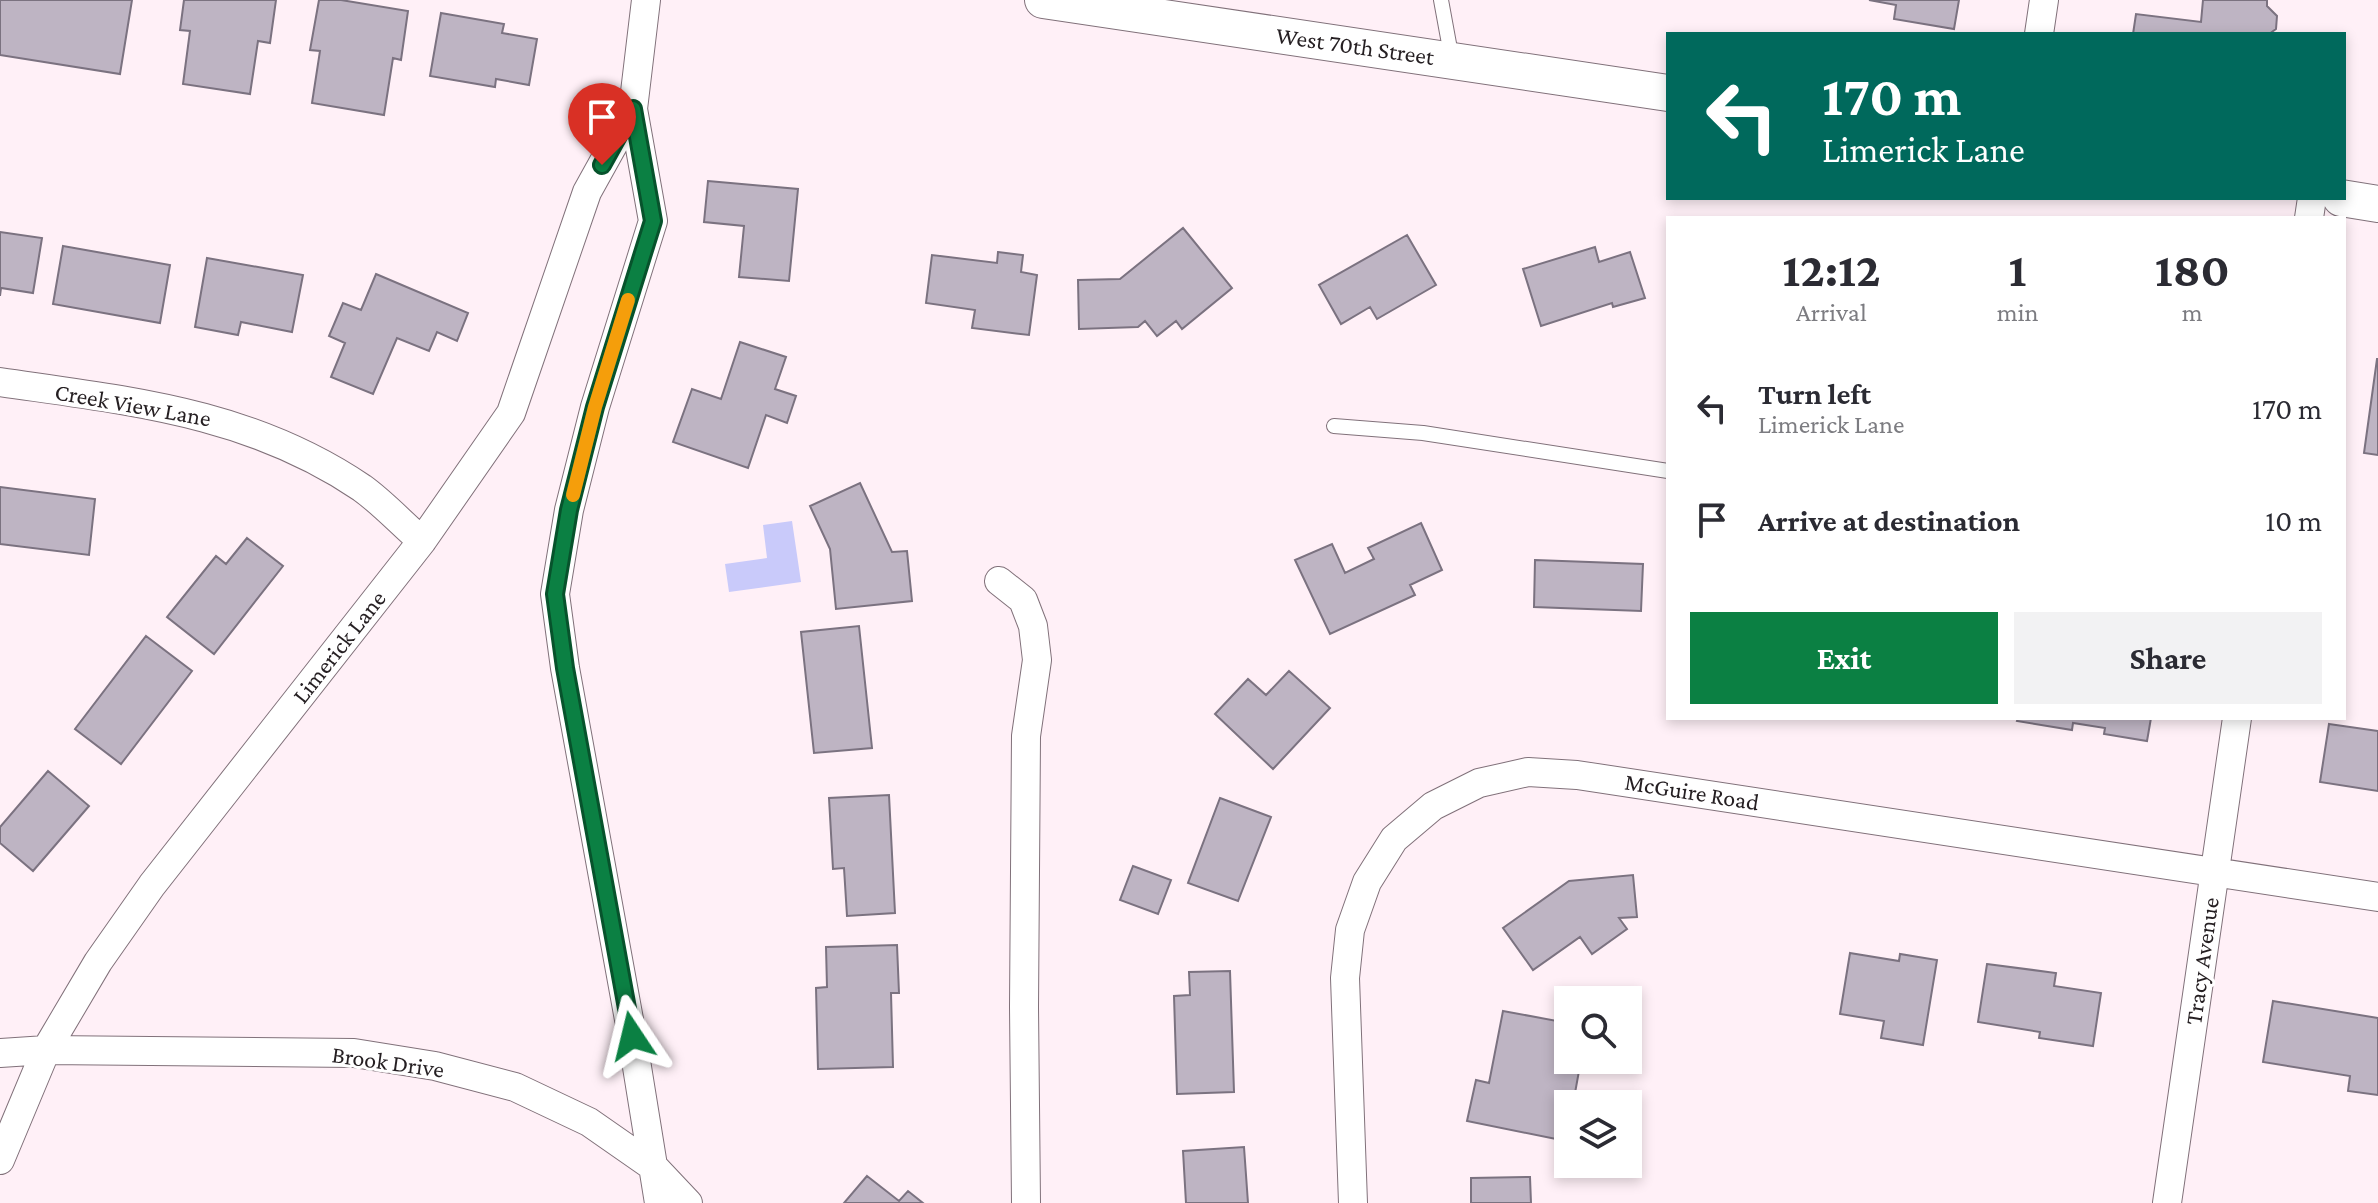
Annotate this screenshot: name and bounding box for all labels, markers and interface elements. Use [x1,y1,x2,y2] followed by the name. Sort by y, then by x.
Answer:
[1274,21,1437,70] street label: West 70th Street
[1690,64,1794,168] icon: left
[1822,65,1961,127] text: 170 m
[568,83,636,165] pin
[580,95,624,139] icon: arrive
[1822,130,2025,170] text: Limerick Lane
[1782,243,1880,296] text: 12:12
[2009,243,2027,296] text: 1
[2155,243,2230,296] text: 180
[1796,298,1867,327] text: Arrival
[1997,298,2038,327] text: min
[2182,298,2203,327] text: m
[53,377,213,432] street label: Creek View Lane
[1758,377,1871,410] text: Turn left
[1690,386,1734,430] icon: left
[2252,392,2322,425] text: 170 m
[1758,410,1905,439] text: Limerick Lane
[1690,498,1734,542] icon: arrive
[1758,504,2020,537] text: Arrive at destination
[2265,504,2322,537] text: 10 m
[286,585,391,708] street label: Limerick Lane
[1690,612,1998,704] button: Exit
[2014,612,2322,704] button: Share
[1623,768,1762,816] street label: McGuire Road
[2179,895,2224,1026] street label: Tracy Avenue
[1554,986,1642,1178] map controls
[1554,986,1642,1074] button: search
[590,994,674,1078] position arrow
[330,1040,446,1083] street label: Brook Drive
[1554,1090,1642,1178] button: layers

